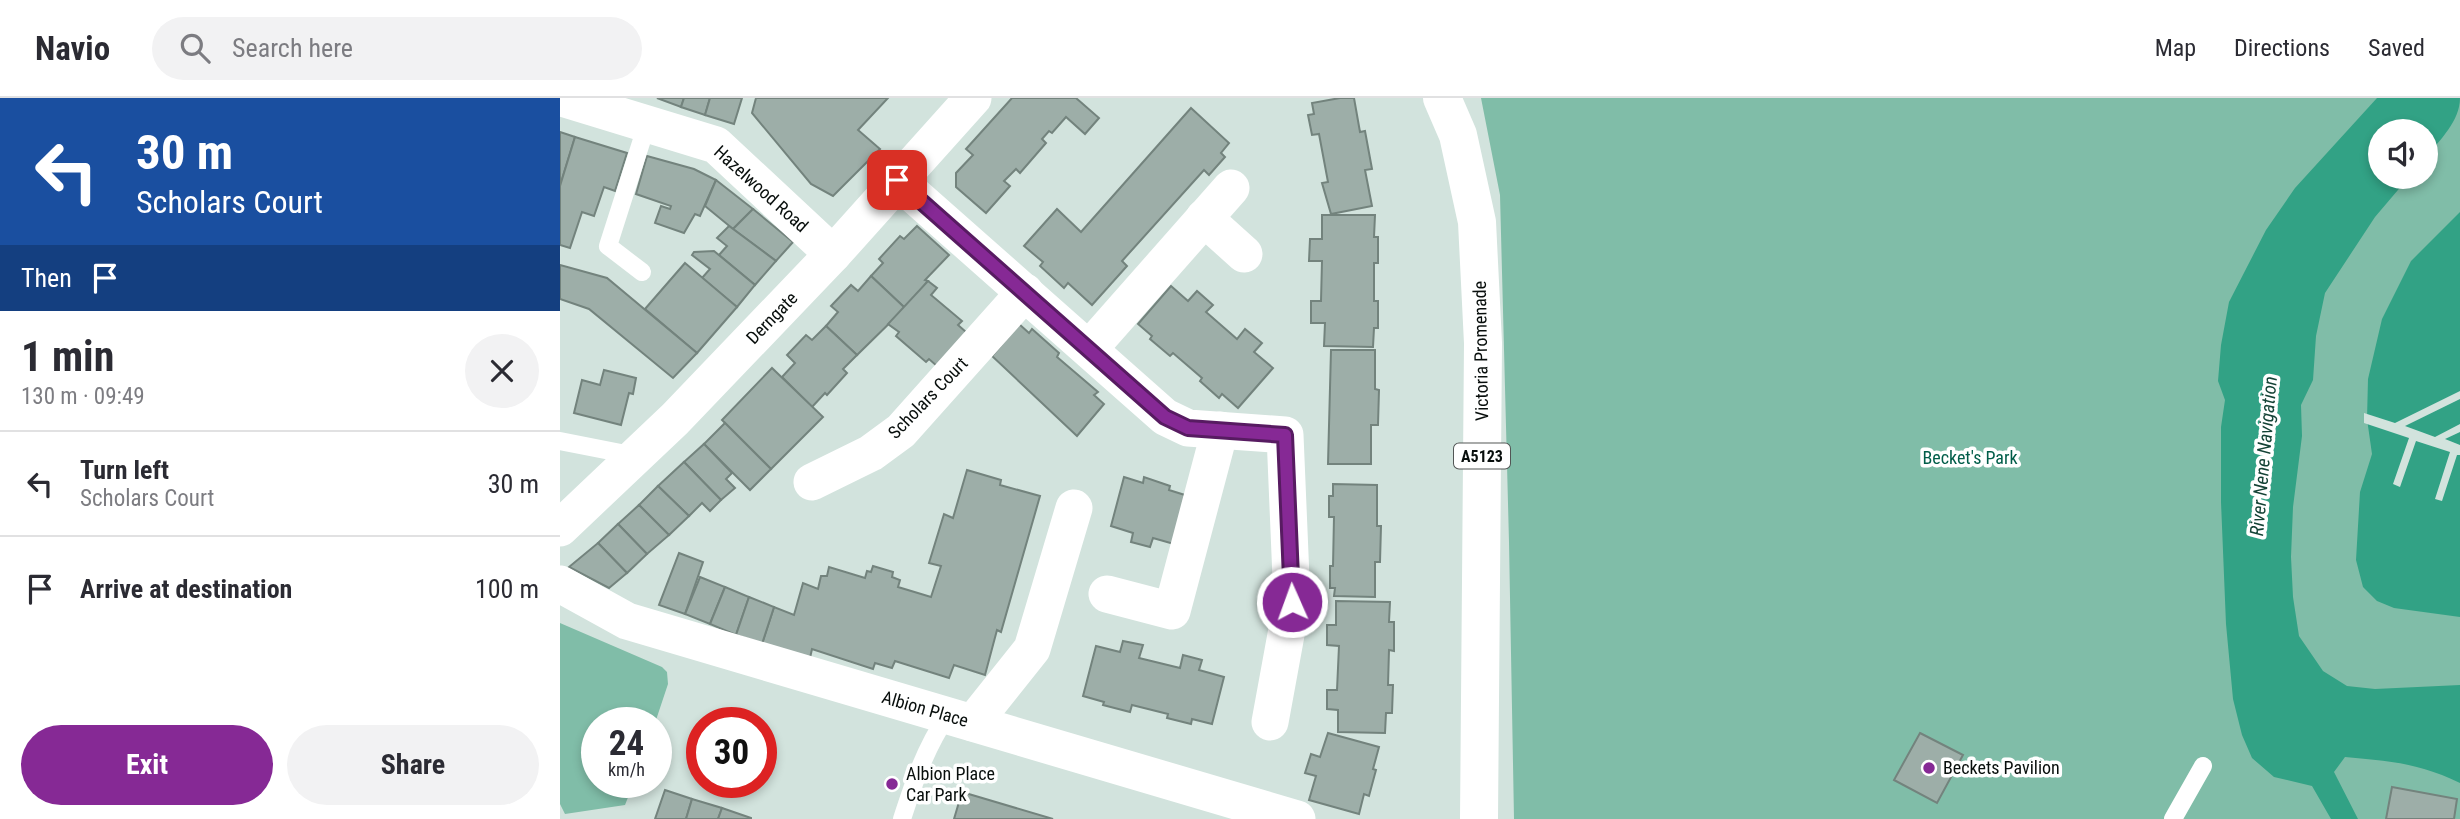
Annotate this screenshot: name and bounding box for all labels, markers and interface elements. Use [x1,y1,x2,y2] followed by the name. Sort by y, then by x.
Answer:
[152,17,642,80] search box
[35,29,110,68] text: Navio
[176,29,214,67] icon: search
[232,33,353,63] text: Search here
[2155,34,2196,62] text: Map
[2234,34,2330,62] text: Directions
[2368,34,2425,62] text: Saved
[2368,119,2438,189] map controls
[2368,119,2438,189] button: sound
[136,124,233,181] text: 30 m
[21,126,112,217] icon: left
[710,141,813,236] street label: Hazelwood Road
[867,150,927,210] pin
[878,161,916,199] icon: arrive
[136,183,323,221] text: Scholars Court
[86,259,124,297] icon: arrive
[21,263,72,293] text: Then
[1469,281,1492,421] street label: Victoria Promenade
[742,287,801,348] street label: Derngate
[21,332,114,381] text: 1 min
[465,334,539,408] button: close
[884,353,972,443] street label: Scholars Court
[2245,375,2282,537] water label: River Nene Navigation
[21,383,145,410] text: 130 m · 09:49
[1454,444,1510,468] road number: A5123
[1922,447,2018,468] park label: Becket's Park
[80,455,169,485] text: Turn left
[21,465,59,503] icon: left
[488,469,539,499] text: 30 m
[80,485,214,512] text: Scholars Court
[1255,565,1329,639] position arrow
[21,570,59,608] icon: arrive
[80,574,292,604] text: Arrive at destination
[475,574,539,604] text: 100 m
[880,686,971,731] street label: Albion Place
[686,707,777,798] speed limit sign: 30
[609,723,644,764] text: 24
[21,725,273,805] button: Exit
[287,725,539,805] button: Share
[1943,757,2060,778] place label: Beckets Pavilion
[608,759,645,780] text: km/h
[1921,760,1937,776] marker: Beckets Pavilion
[906,763,995,805] place label: Albion Place Car Park
[884,776,900,792] marker: Albion Place Car Park

